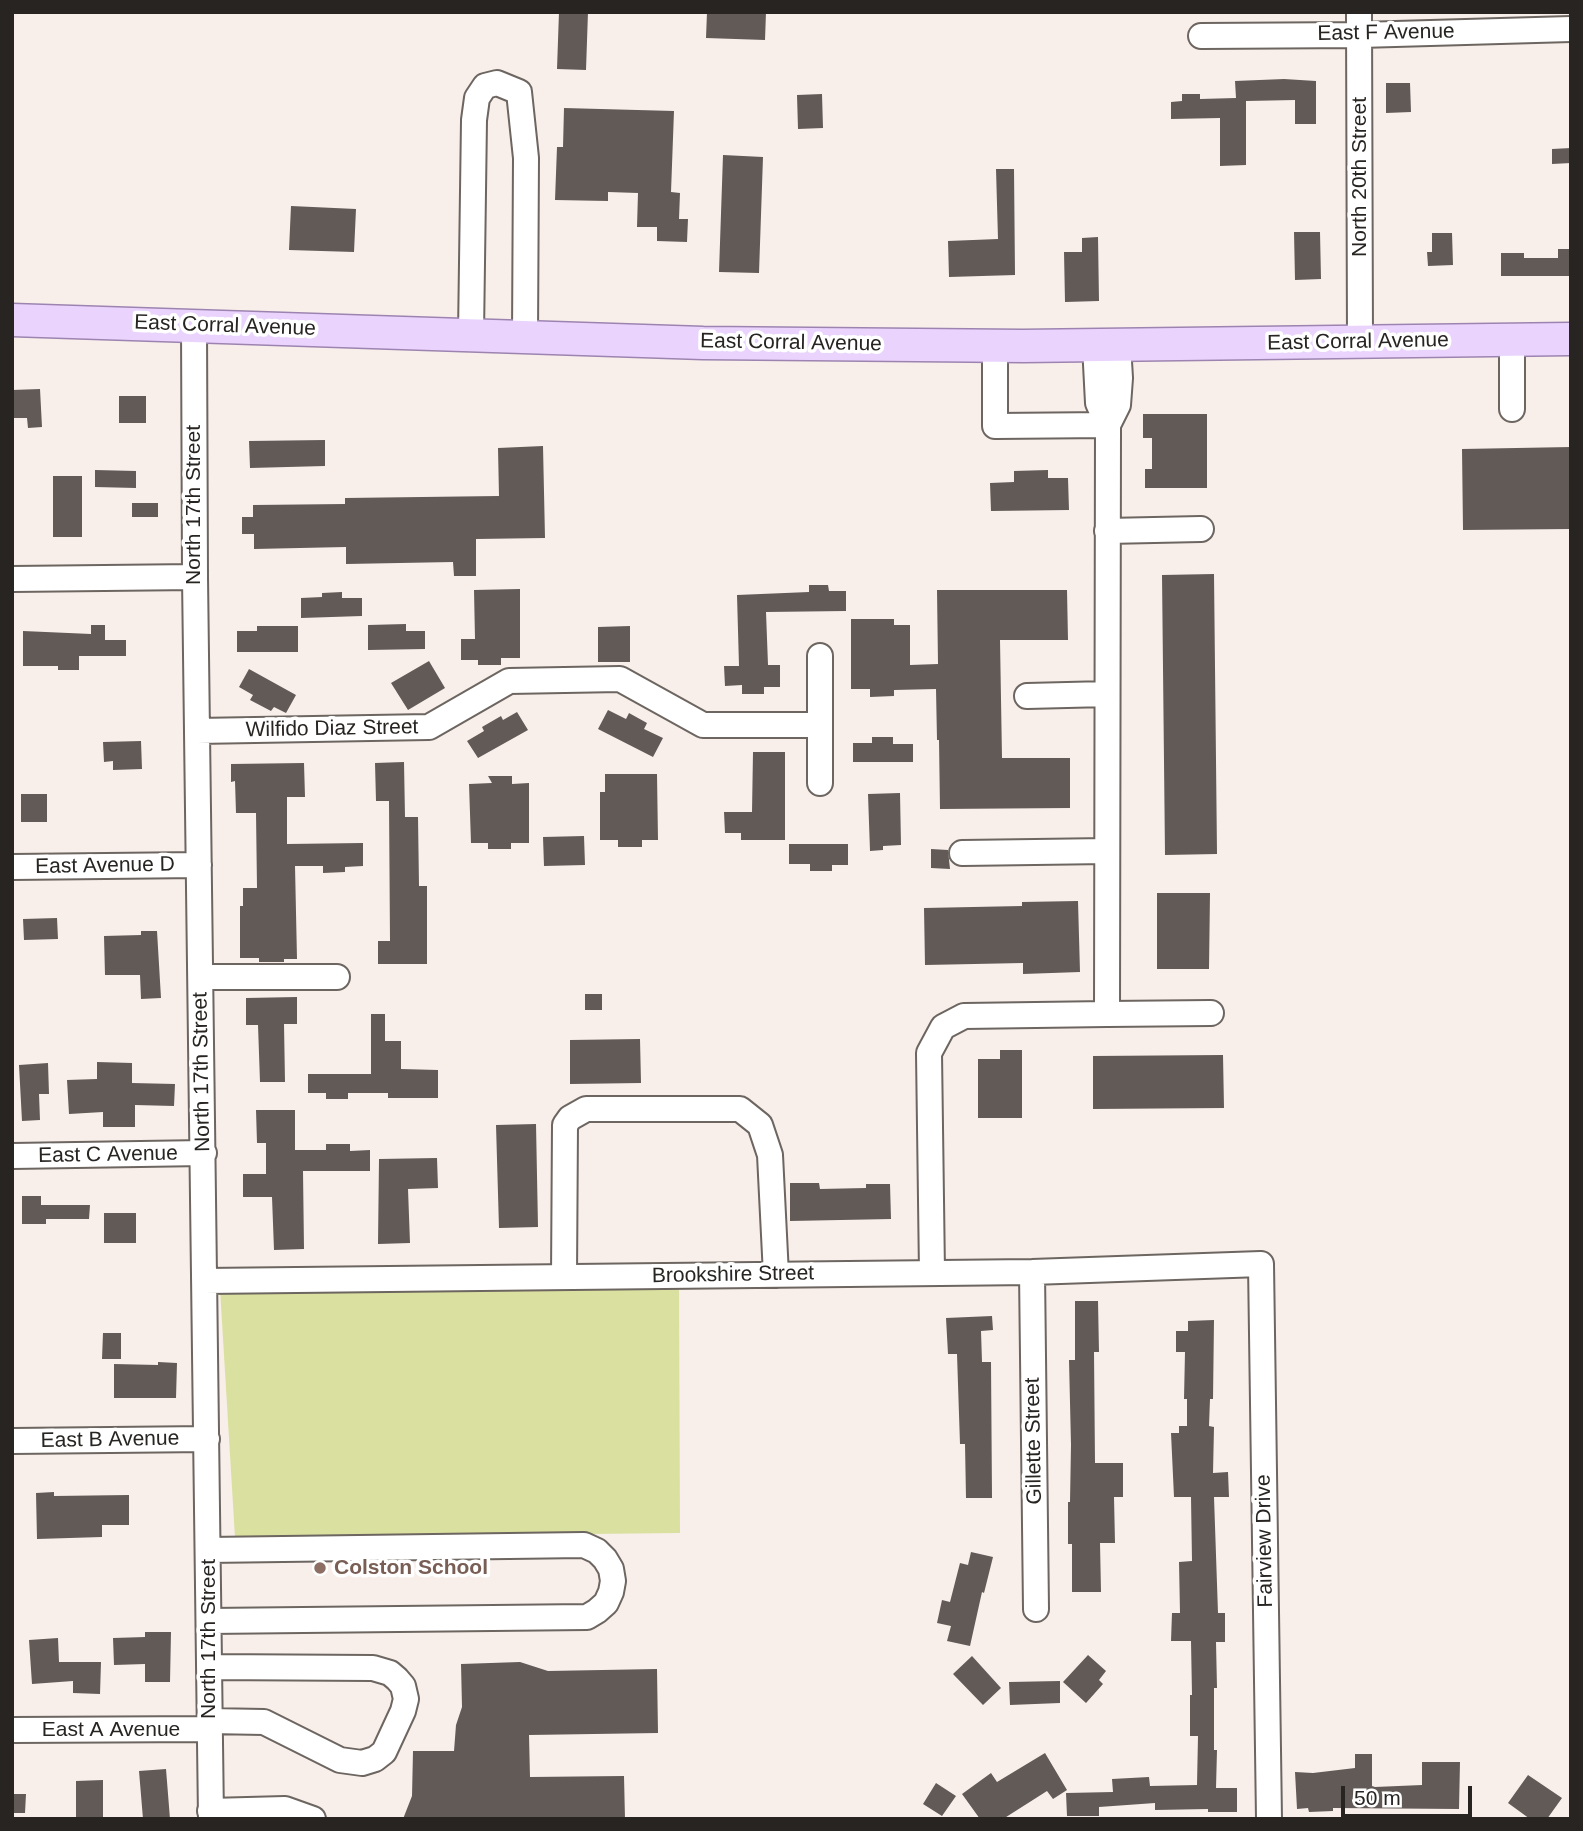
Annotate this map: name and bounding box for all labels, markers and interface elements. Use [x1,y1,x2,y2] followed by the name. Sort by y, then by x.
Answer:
[1317,19,1455,47] street label: East F Avenue
[1347,97,1373,257] street label: North 20th Street
[134,310,316,342] street label: East Corral Avenue
[1267,328,1449,356] street label: East Corral Avenue
[700,329,882,357] street label: East Corral Avenue
[181,425,207,585] street label: North 17th Street
[245,715,419,743] street label: Wilfido Diaz Street
[35,852,175,880] street label: East Avenue D
[188,992,216,1152] street label: North 17th Street
[38,1141,178,1169] street label: East C Avenue
[652,1261,814,1289] street label: Brookshire Street
[1020,1377,1048,1505] street label: Gillette Street
[41,1426,179,1454] street label: East B Avenue
[1251,1474,1279,1608] street label: Fairview Drive
[334,1555,488,1581] place label: Colston School
[196,1559,222,1719] street label: North 17th Street
[312,1560,328,1576] marker: Colston School
[42,1717,180,1743] street label: East A Avenue
[1345,1772,1476,1816] scale bar
[1354,1786,1401,1809] text: 50 m

